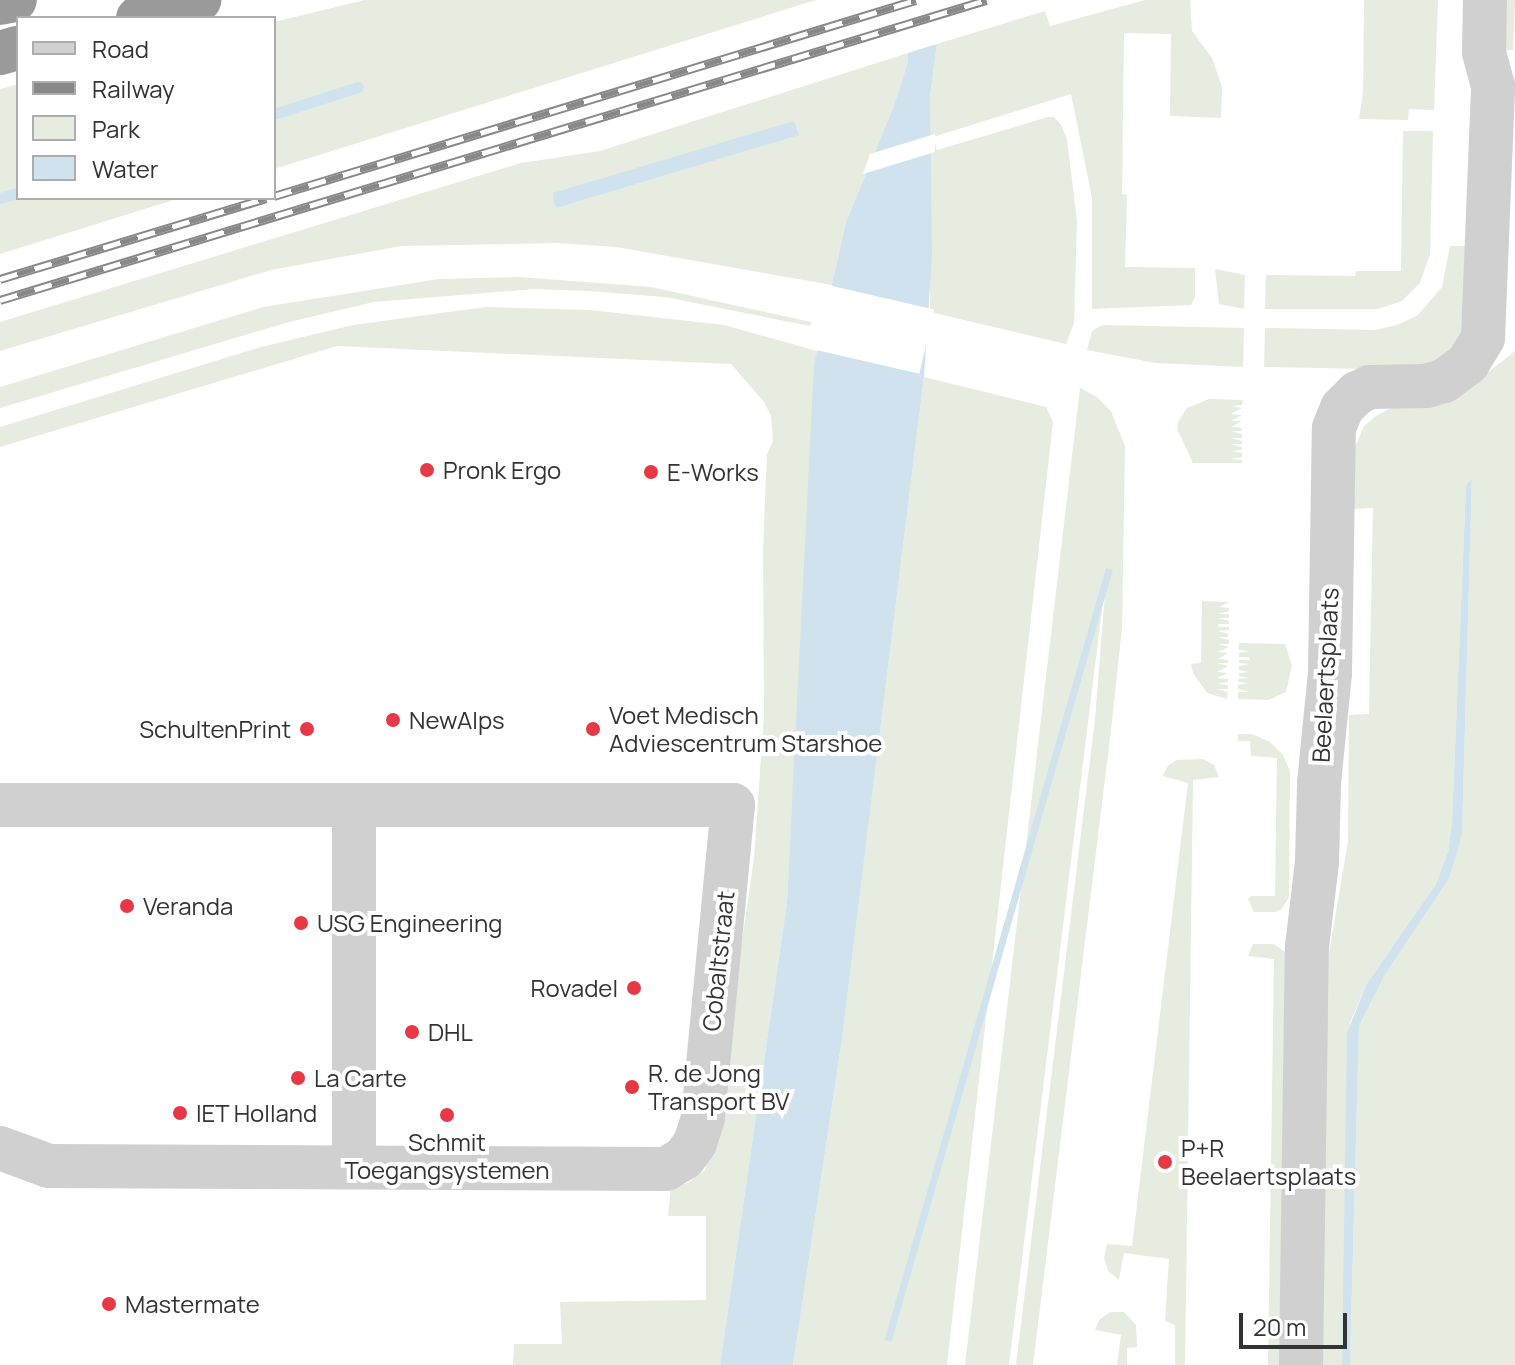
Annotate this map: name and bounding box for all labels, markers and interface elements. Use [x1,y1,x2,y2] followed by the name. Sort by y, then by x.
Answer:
[16,16,276,200] legend
[92,32,149,65] text: Road
[92,72,175,105] text: Railway
[92,112,140,145] text: Park
[92,152,159,185] text: Water
[443,456,561,484] place label: Pronk Ergo
[667,458,759,486] place label: E-Works
[418,461,436,479] marker: Pronk Ergo
[642,463,660,481] marker: E-Works
[1306,587,1344,763] street label: Beelaertsplaats
[609,701,882,757] place label: Voet Medisch Adviescentrum Starshoe
[409,706,505,734] place label: NewAlps
[384,711,402,729] marker: NewAlps
[139,715,291,743] place label: SchultenPrint
[298,720,316,738] marker: SchultenPrint
[584,720,602,738] marker: Voet Medisch Adviescentrum Starshoe
[696,889,740,1033] street label: Cobaltstraat
[143,892,233,920] place label: Veranda
[118,897,136,915] marker: Veranda
[317,909,502,937] place label: USG Engineering
[292,914,310,932] marker: USG Engineering
[530,974,618,1002] place label: Rovadel
[625,979,643,997] marker: Rovadel
[428,1018,473,1046] place label: DHL
[403,1023,421,1041] marker: DHL
[648,1059,789,1115] place label: R. de Jong Transport BV
[314,1064,407,1092] place label: La Carte
[289,1069,307,1087] marker: La Carte
[623,1078,641,1096] marker: R. de Jong Transport BV
[196,1099,318,1127] place label: IET Holland
[171,1104,189,1122] marker: IET Holland
[438,1106,456,1124] marker: Schmit Toegangsystemen
[345,1128,549,1184] place label: Schmit Toegangsystemen
[1181,1134,1356,1190] place label: P+R Beelaertsplaats
[1156,1153,1174,1171] marker: P+R Beelaertsplaats
[125,1290,260,1318] place label: Mastermate
[100,1295,118,1313] marker: Mastermate
[1243,1297,1351,1347] scale bar
[1253,1310,1306,1343] text: 20 m

